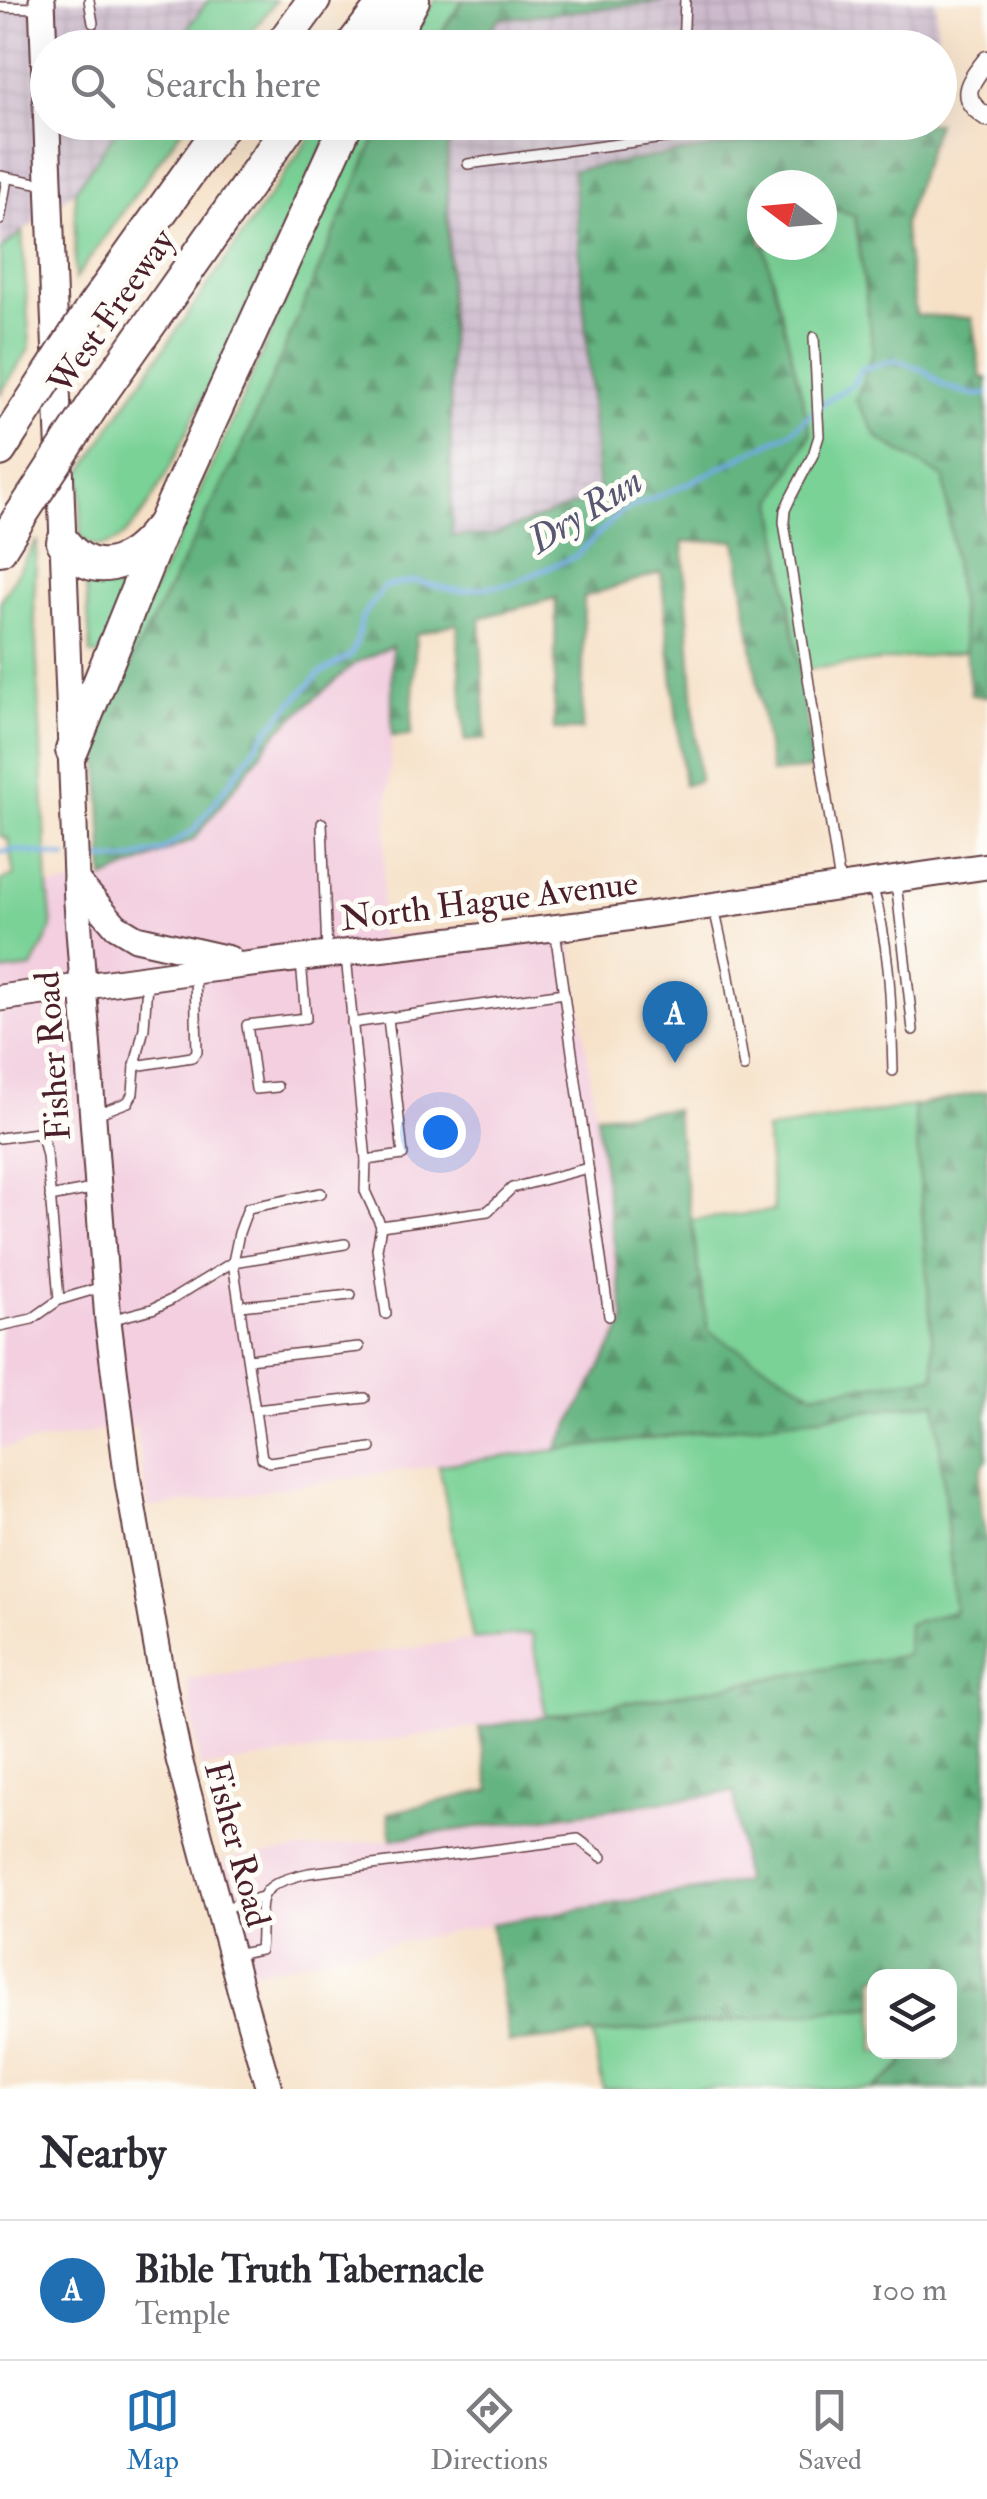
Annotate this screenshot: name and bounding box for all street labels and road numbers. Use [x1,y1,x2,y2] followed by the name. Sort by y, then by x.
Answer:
[38,220,185,404] street label: West Freeway
[338,861,640,941] street label: North Hague Avenue
[25,970,81,1142] street label: Fisher Road
[194,1757,280,1932] street label: Fisher Road

